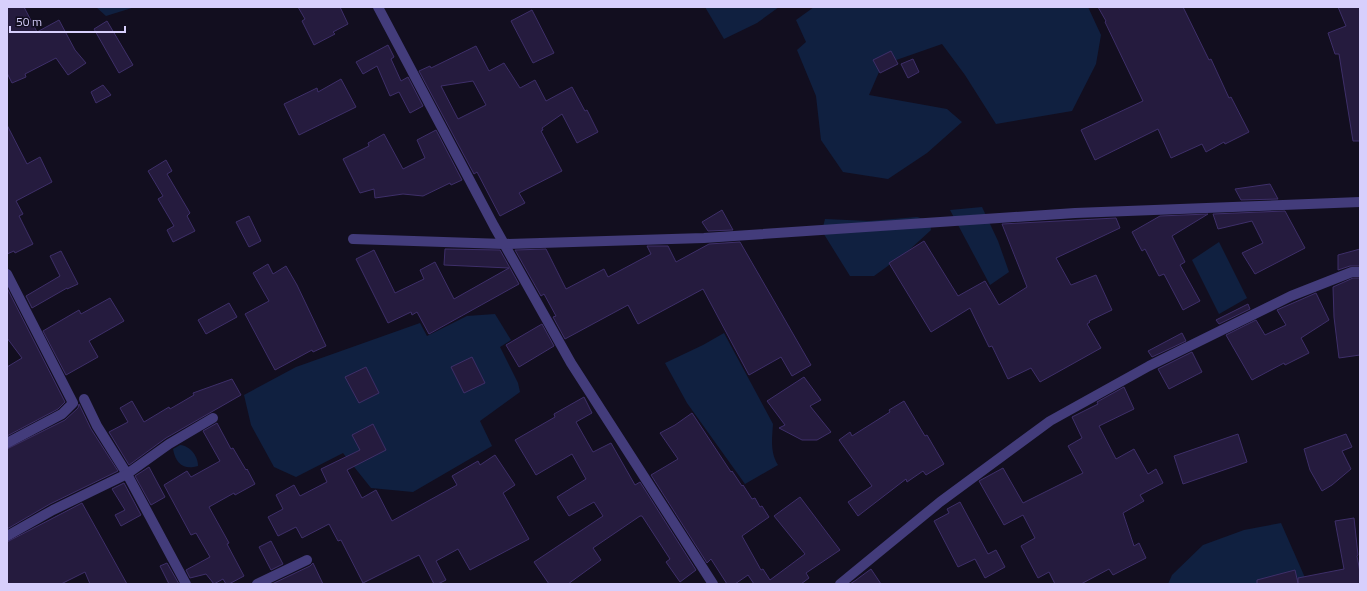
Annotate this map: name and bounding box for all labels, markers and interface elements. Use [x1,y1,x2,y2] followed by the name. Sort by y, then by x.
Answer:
[10,8,125,34] scale bar
[16,12,42,31] text: 50 m

